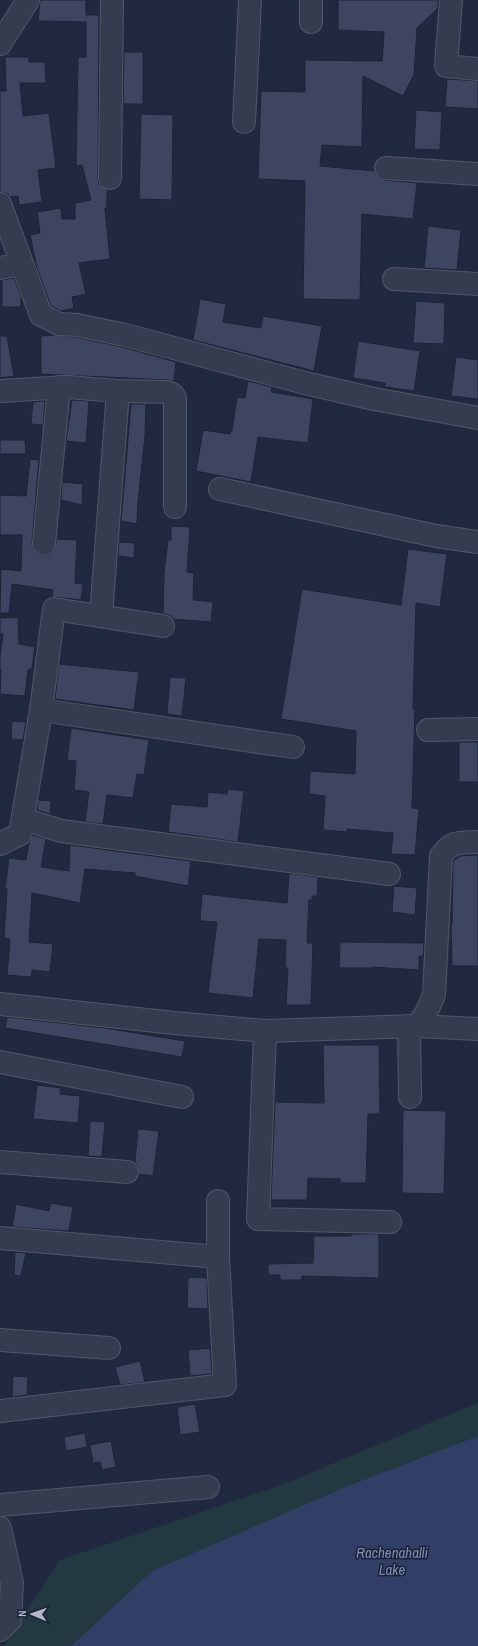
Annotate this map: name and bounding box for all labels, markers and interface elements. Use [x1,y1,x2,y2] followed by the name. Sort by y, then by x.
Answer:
[356,1542,428,1580] water label: Rachenahalli Lake
[12,1594,52,1634] north arrow
[15,1610,29,1617] text: N

